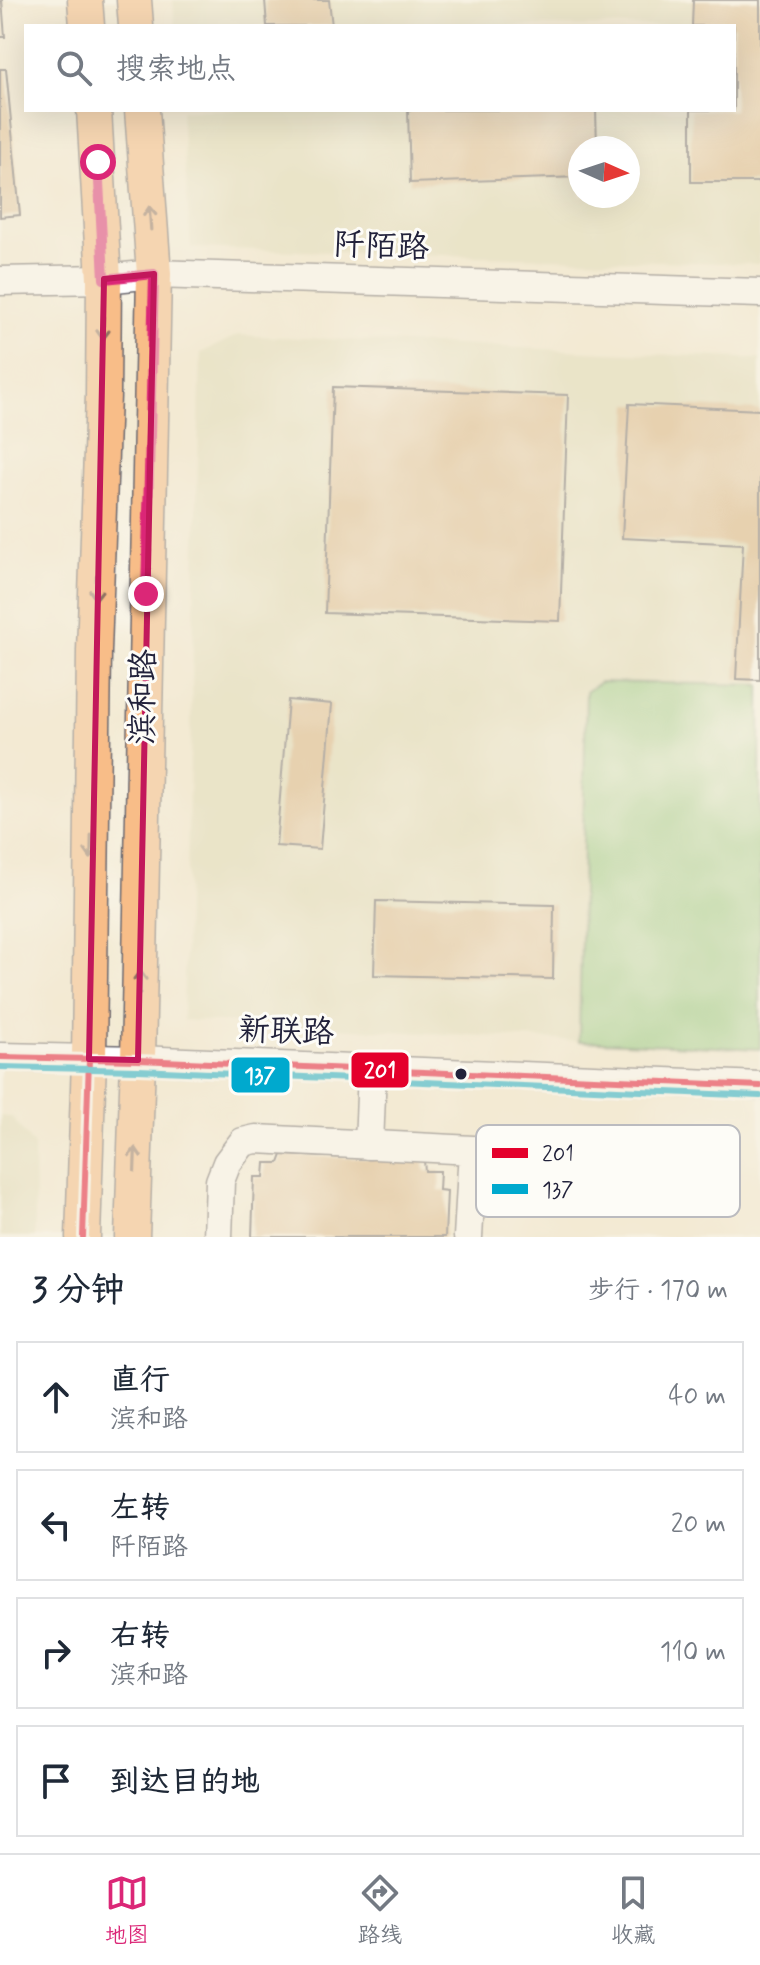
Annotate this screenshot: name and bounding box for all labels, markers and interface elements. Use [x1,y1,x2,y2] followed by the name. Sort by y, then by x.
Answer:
[24,24,736,112] search box
[52,46,96,90] icon: search
[116,50,236,89] text: 搜索地点
[568,136,640,208] north arrow
[80,144,116,180] route start
[142,206,157,232] one-way arrow
[332,224,430,270] street label: 阡陌路
[96,314,111,341] one-way arrow
[89,574,104,601] one-way arrow
[128,576,164,612] route end
[122,649,166,745] street label: 滨和路
[84,833,99,860] one-way arrow
[132,969,147,996] one-way arrow
[237,1009,335,1055] street label: 新联路
[350,1051,410,1089] line badge: 201
[230,1056,291,1094] line badge: 137
[364,1058,396,1086] text: 201
[244,1063,276,1091] text: 137
[453,1066,469,1082] unlabelled marker
[476,1125,740,1217] legend
[542,1141,574,1169] text: 201
[127,1146,143,1173] one-way arrow
[542,1177,573,1205] text: 137
[32,1268,125,1313] text: 3 分钟
[588,1274,728,1308] text: 步行 · 170 m
[110,1361,170,1400] text: 直行
[34,1375,78,1419] icon: ahead
[668,1380,726,1414] text: 40 m
[110,1403,188,1437] text: 滨和路
[110,1489,170,1528] text: 左转
[34,1503,78,1547] icon: left
[671,1508,726,1542] text: 20 m
[110,1531,188,1565] text: 阡陌路
[110,1617,170,1656] text: 右转
[34,1631,78,1675] icon: right
[660,1636,726,1670] text: 110 m
[110,1659,188,1693] text: 滨和路
[34,1759,78,1803] icon: arrive
[110,1763,260,1802] text: 到达目的地
[105,1871,149,1950] tab: 地图
[358,1871,402,1950] tab: 路线
[611,1871,655,1950] tab: 收藏

